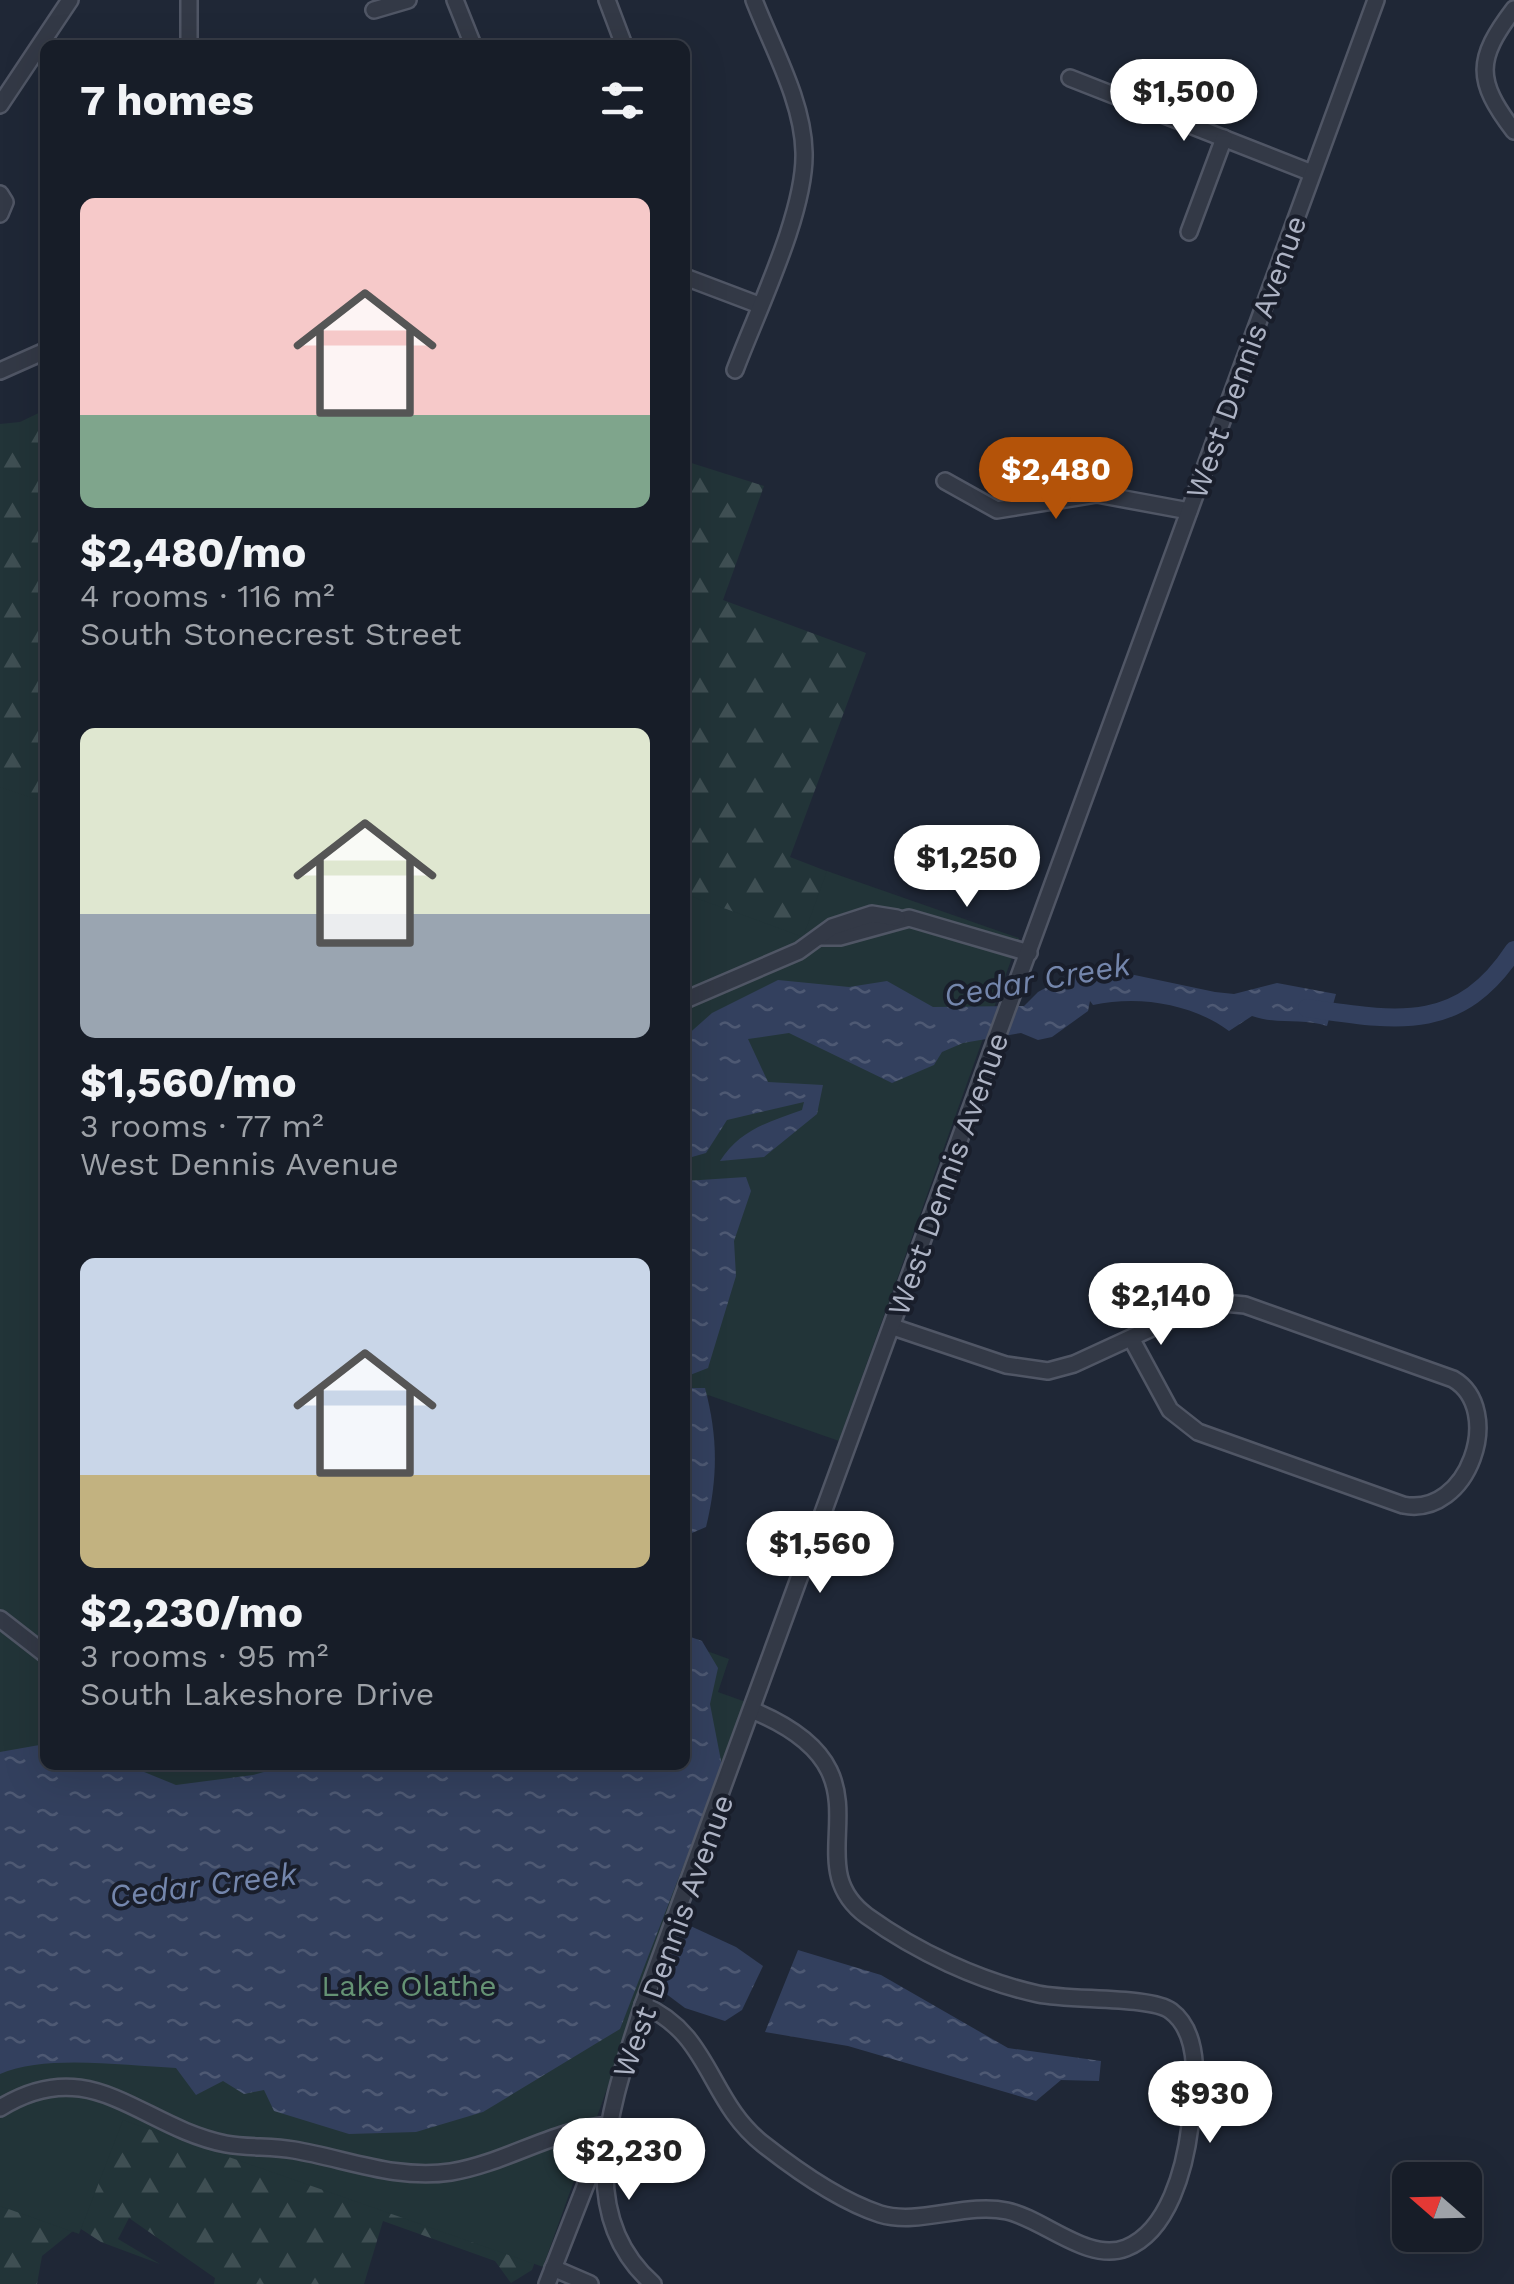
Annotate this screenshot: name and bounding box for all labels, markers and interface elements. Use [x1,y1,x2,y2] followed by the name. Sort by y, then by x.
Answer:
[1103,59,1265,144] pin: $1,500
[1132,72,1236,110] text: $1,500
[595,73,650,128] icon: filters
[80,76,254,125] text: 7 homes
[1178,211,1314,503] street label: West Dennis Avenue
[275,263,455,443] icon: home
[975,437,1137,522] pin: $2,480
[1001,450,1111,488] text: $2,480
[80,528,306,577] text: $2,480/mo
[80,577,335,615] text: 4 rooms · 116 m²
[80,615,461,653] text: South Stonecrest Street
[275,793,455,973] icon: home
[886,825,1048,910] pin: $1,250
[916,838,1018,876] text: $1,250
[941,945,1135,1015] water label: Cedar Creek
[880,1028,1016,1320] street label: West Dennis Avenue
[80,1058,297,1107] text: $1,560/mo
[80,1107,324,1145] text: 3 rooms · 77 m²
[80,1145,399,1183] text: West Dennis Avenue
[1080,1263,1242,1348] pin: $2,140
[1111,1276,1211,1314] text: $2,140
[275,1323,455,1503] icon: home
[739,1511,901,1596] pin: $1,560
[769,1524,871,1562] text: $1,560
[80,1588,303,1637] text: $2,230/mo
[80,1637,328,1675] text: 3 rooms · 95 m²
[80,1675,434,1713] text: South Lakeshore Drive
[605,1790,741,2082] street label: West Dennis Avenue
[107,1854,301,1915] water label: Cedar Creek
[321,1968,497,2003] park label: Lake Olathe
[1151,2061,1269,2146] pin: $930
[1170,2074,1250,2112] text: $930
[548,2118,710,2203] pin: $2,230
[575,2131,683,2169] text: $2,230
[1392,2162,1482,2252] north arrow
[1392,2162,1482,2252] map controls

